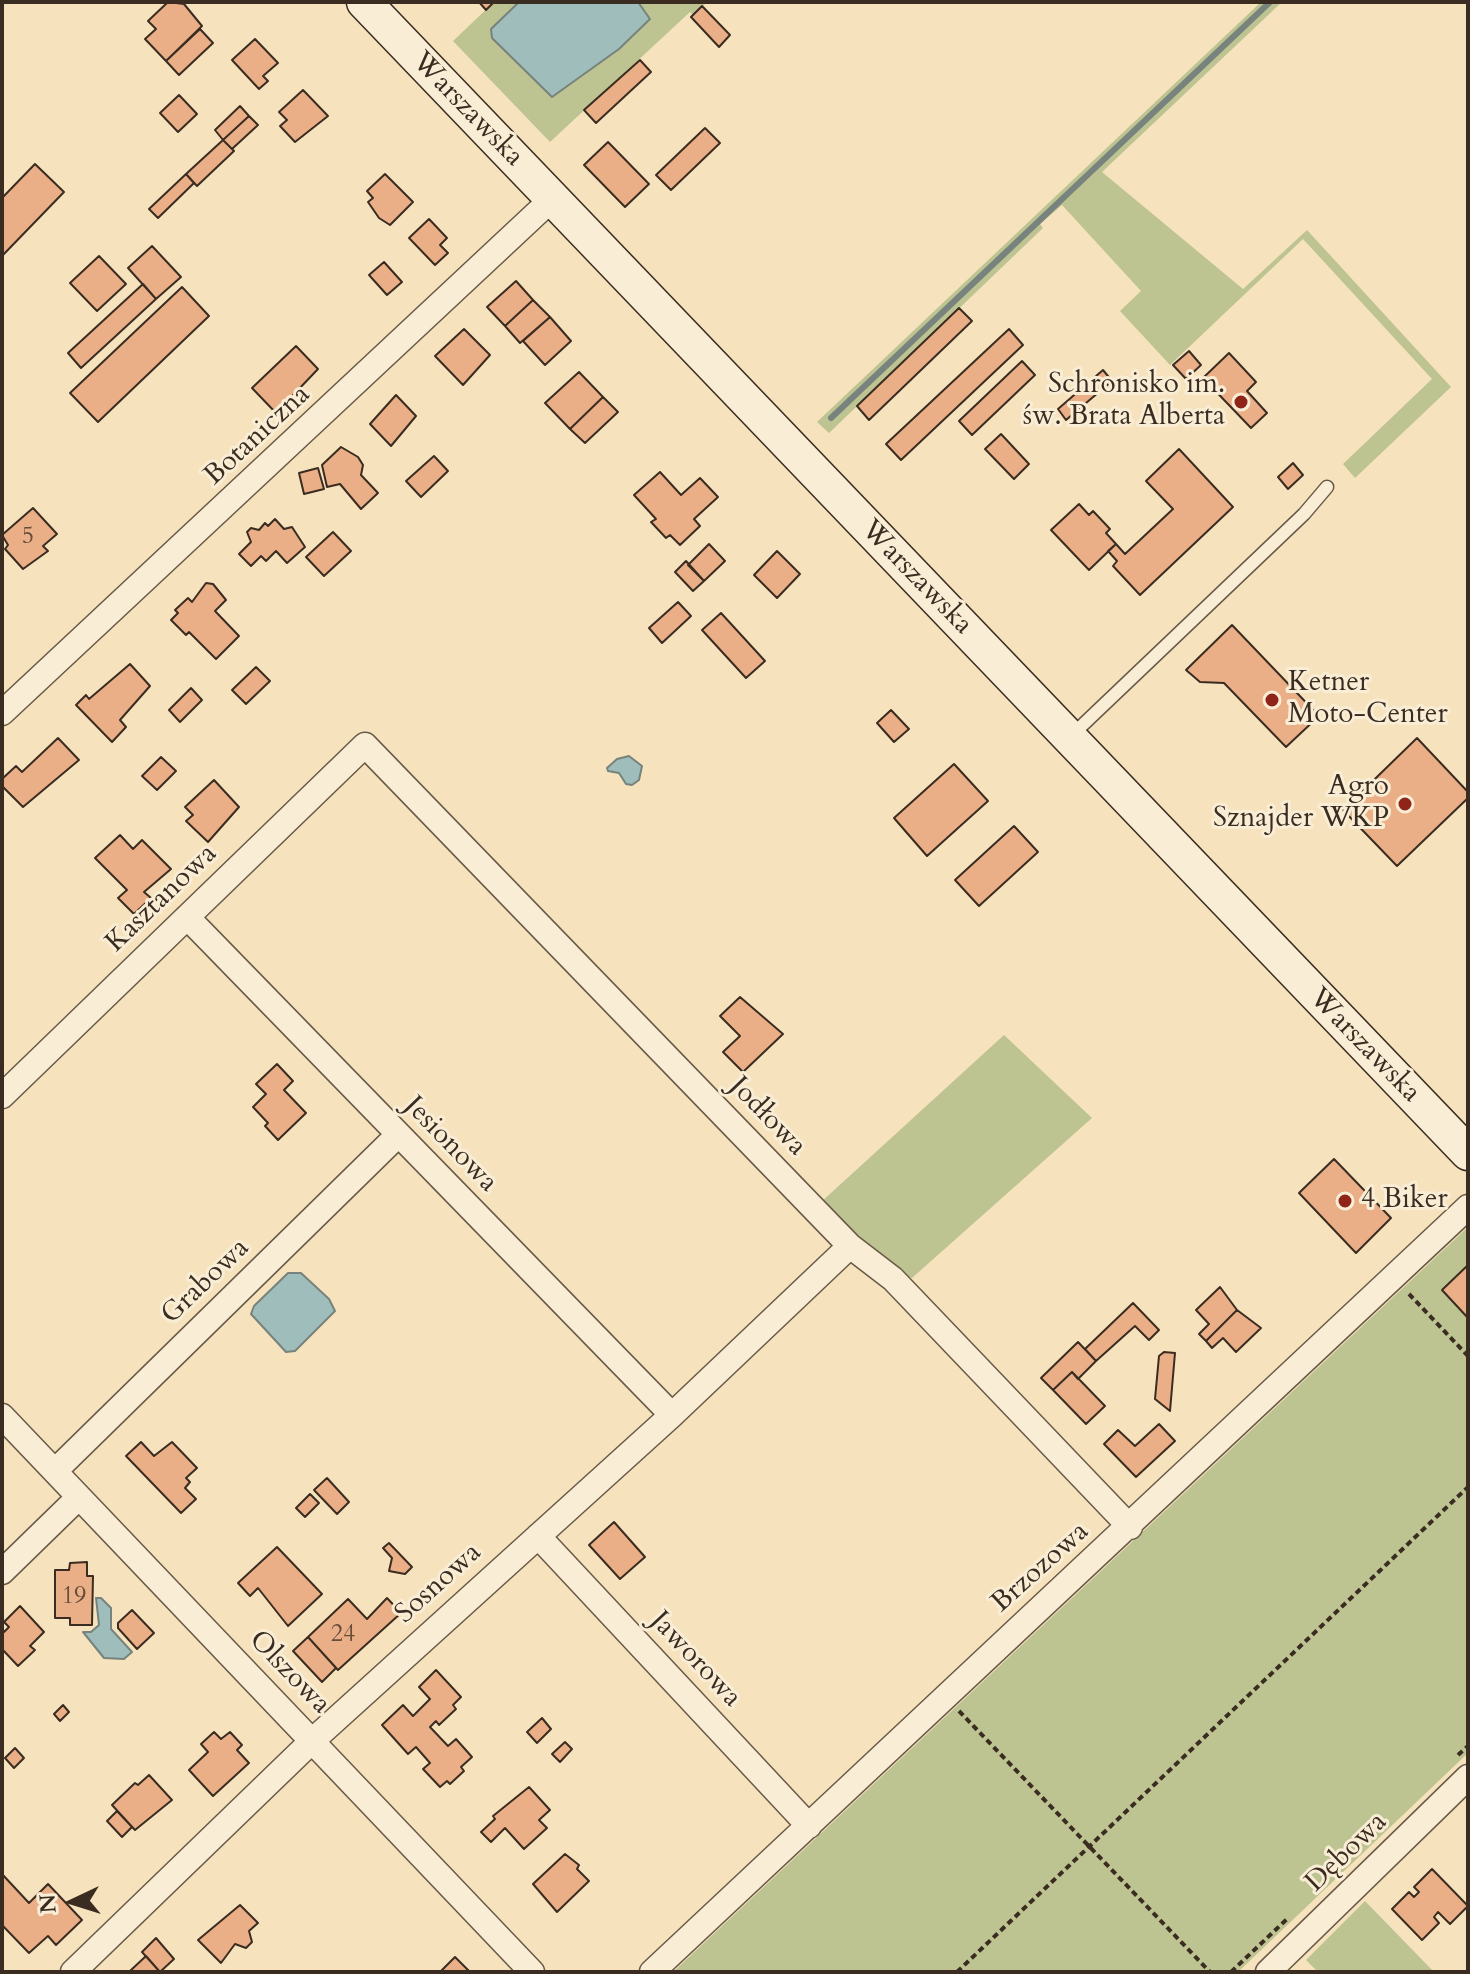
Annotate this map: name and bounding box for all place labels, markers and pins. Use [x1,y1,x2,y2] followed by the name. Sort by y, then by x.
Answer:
[1023,369,1225,435] place label: Schronisko im. św. Brata Alberta
[1232,393,1250,411] marker: Schronisko im. św. Brata Alberta
[1288,667,1448,733] place label: Ketner Moto-Center
[1263,691,1281,709] marker: Ketner Moto-Center
[1213,771,1389,837] place label: Agro Sznajder WKP
[1396,795,1414,813] marker: Agro Sznajder WKP
[1361,1184,1448,1218] place label: 4 Biker
[1336,1192,1354,1210] marker: 4 Biker

